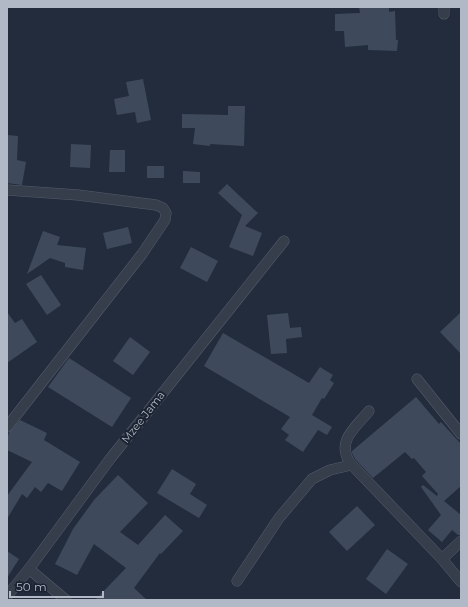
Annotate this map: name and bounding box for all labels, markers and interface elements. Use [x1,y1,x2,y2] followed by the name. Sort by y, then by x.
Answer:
[118,388,168,446] street label: Mzee Jama
[10,573,103,599] scale bar
[16,579,47,594] text: 50 m

